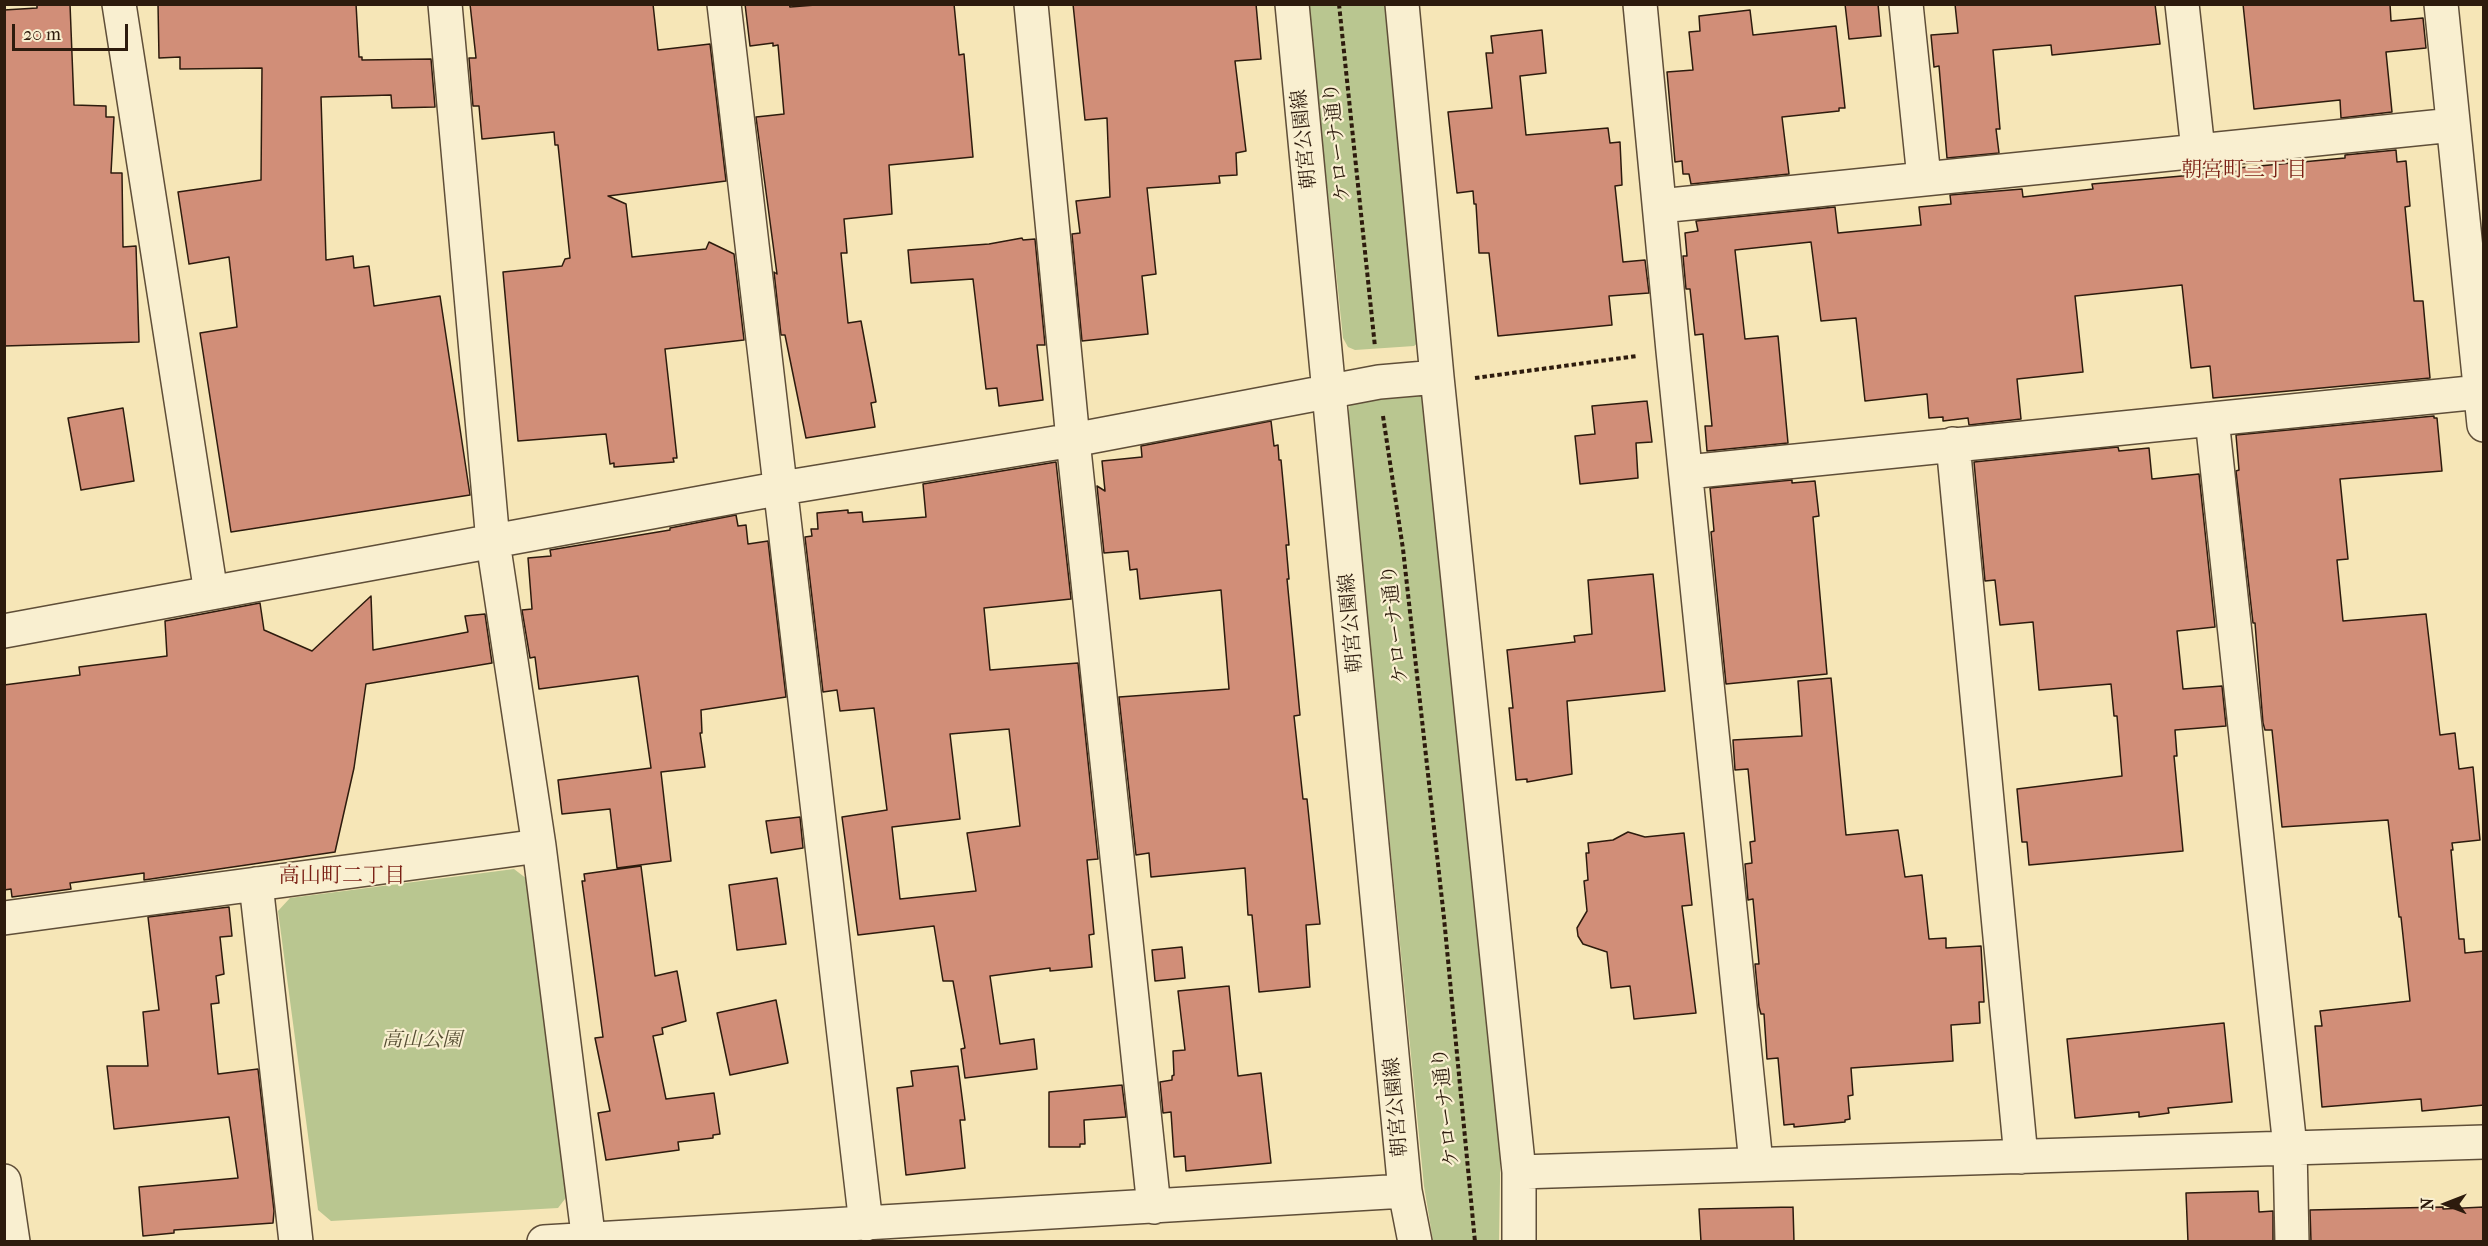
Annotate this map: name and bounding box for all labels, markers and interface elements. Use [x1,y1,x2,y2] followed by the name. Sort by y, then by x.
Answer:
[15,12,130,50] scale bar
[23,24,61,45] text: 20 m
[1320,81,1356,203] street label: ケローナ通り
[1288,88,1322,190] street label: 朝宮公園線
[2181,158,2307,184] district label: 朝宮町三丁目
[1378,563,1414,685] street label: ケローナ通り
[1336,572,1368,674] street label: 朝宮公園線
[279,864,405,890] district label: 高山町二丁目
[382,1029,462,1053] park label: 高山公園
[1429,1046,1465,1168] street label: ケローナ通り
[1381,1056,1413,1158] street label: 朝宮公園線
[2416,1174,2476,1234] north arrow
[2418,1198,2437,1210] text: N

